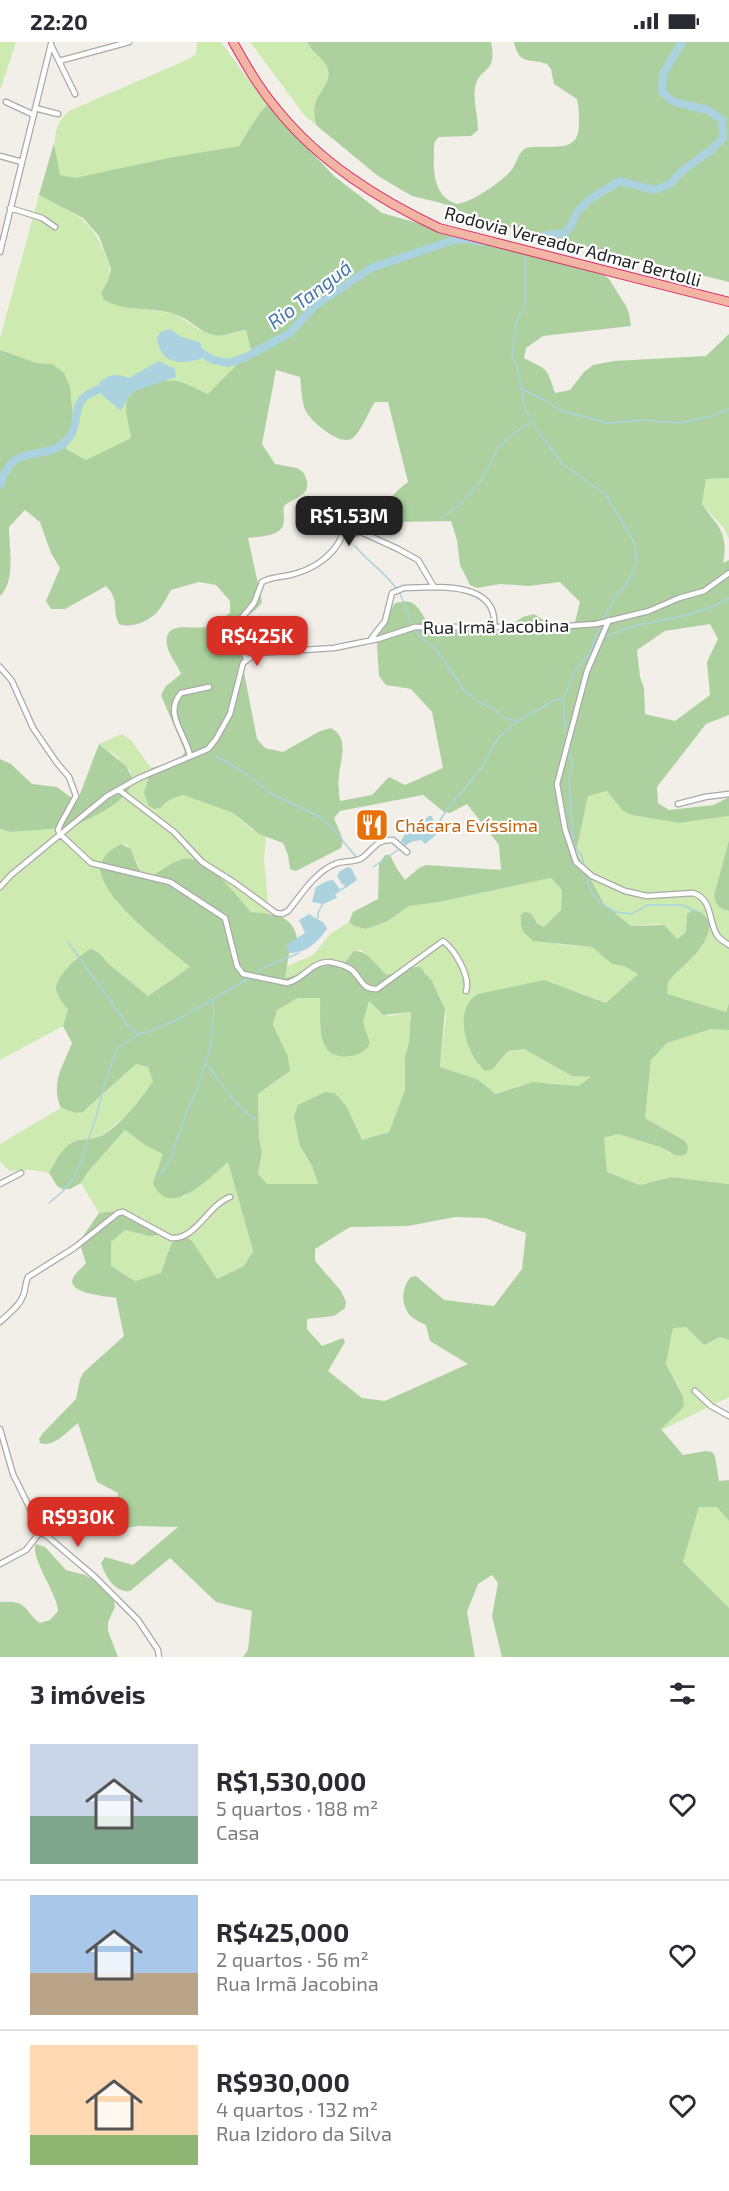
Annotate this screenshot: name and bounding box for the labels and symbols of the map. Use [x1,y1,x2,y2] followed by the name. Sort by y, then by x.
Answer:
[442,201,704,291] street label: Rodovia Vereador Admar Bertolli
[262,255,356,333] water label: Rio Tanguá
[294,496,404,547] pin: R$1.53M
[423,614,569,638] street label: Rua Irmã Jacobina
[208,616,306,667] pin: R$425K
[354,807,390,843] restaurant icon: Chácara Evíssima
[395,814,538,836] place label: Chácara Evíssima
[29,1497,127,1548] pin: R$930K

